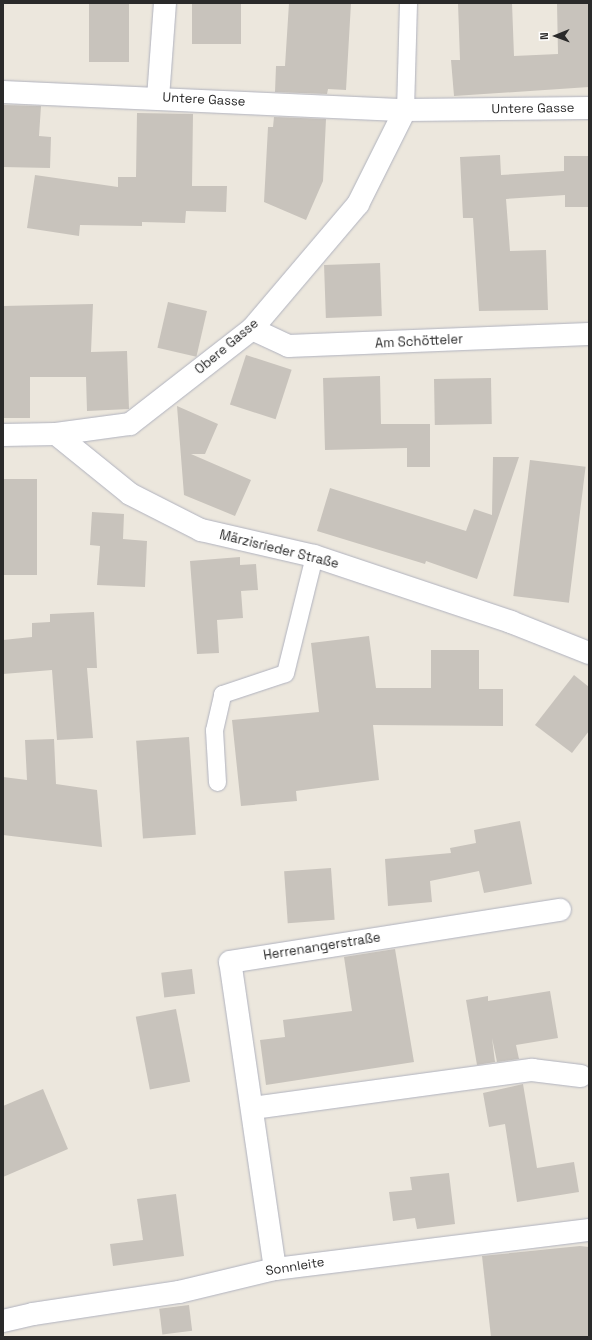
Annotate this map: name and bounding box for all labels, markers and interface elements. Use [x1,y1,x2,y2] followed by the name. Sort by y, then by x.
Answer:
[536,16,576,56] north arrow
[537,32,551,40] text: N
[162,90,246,110] street label: Untere Gasse
[491,100,575,118] street label: Untere Gasse
[192,316,262,378] street label: Obere Gasse
[375,332,463,352] street label: Am Schötteler
[218,528,340,572] street label: Märzisrieder Straße
[262,930,382,964] street label: Herrenangerstraße
[264,1255,326,1279] street label: Sonnleite

